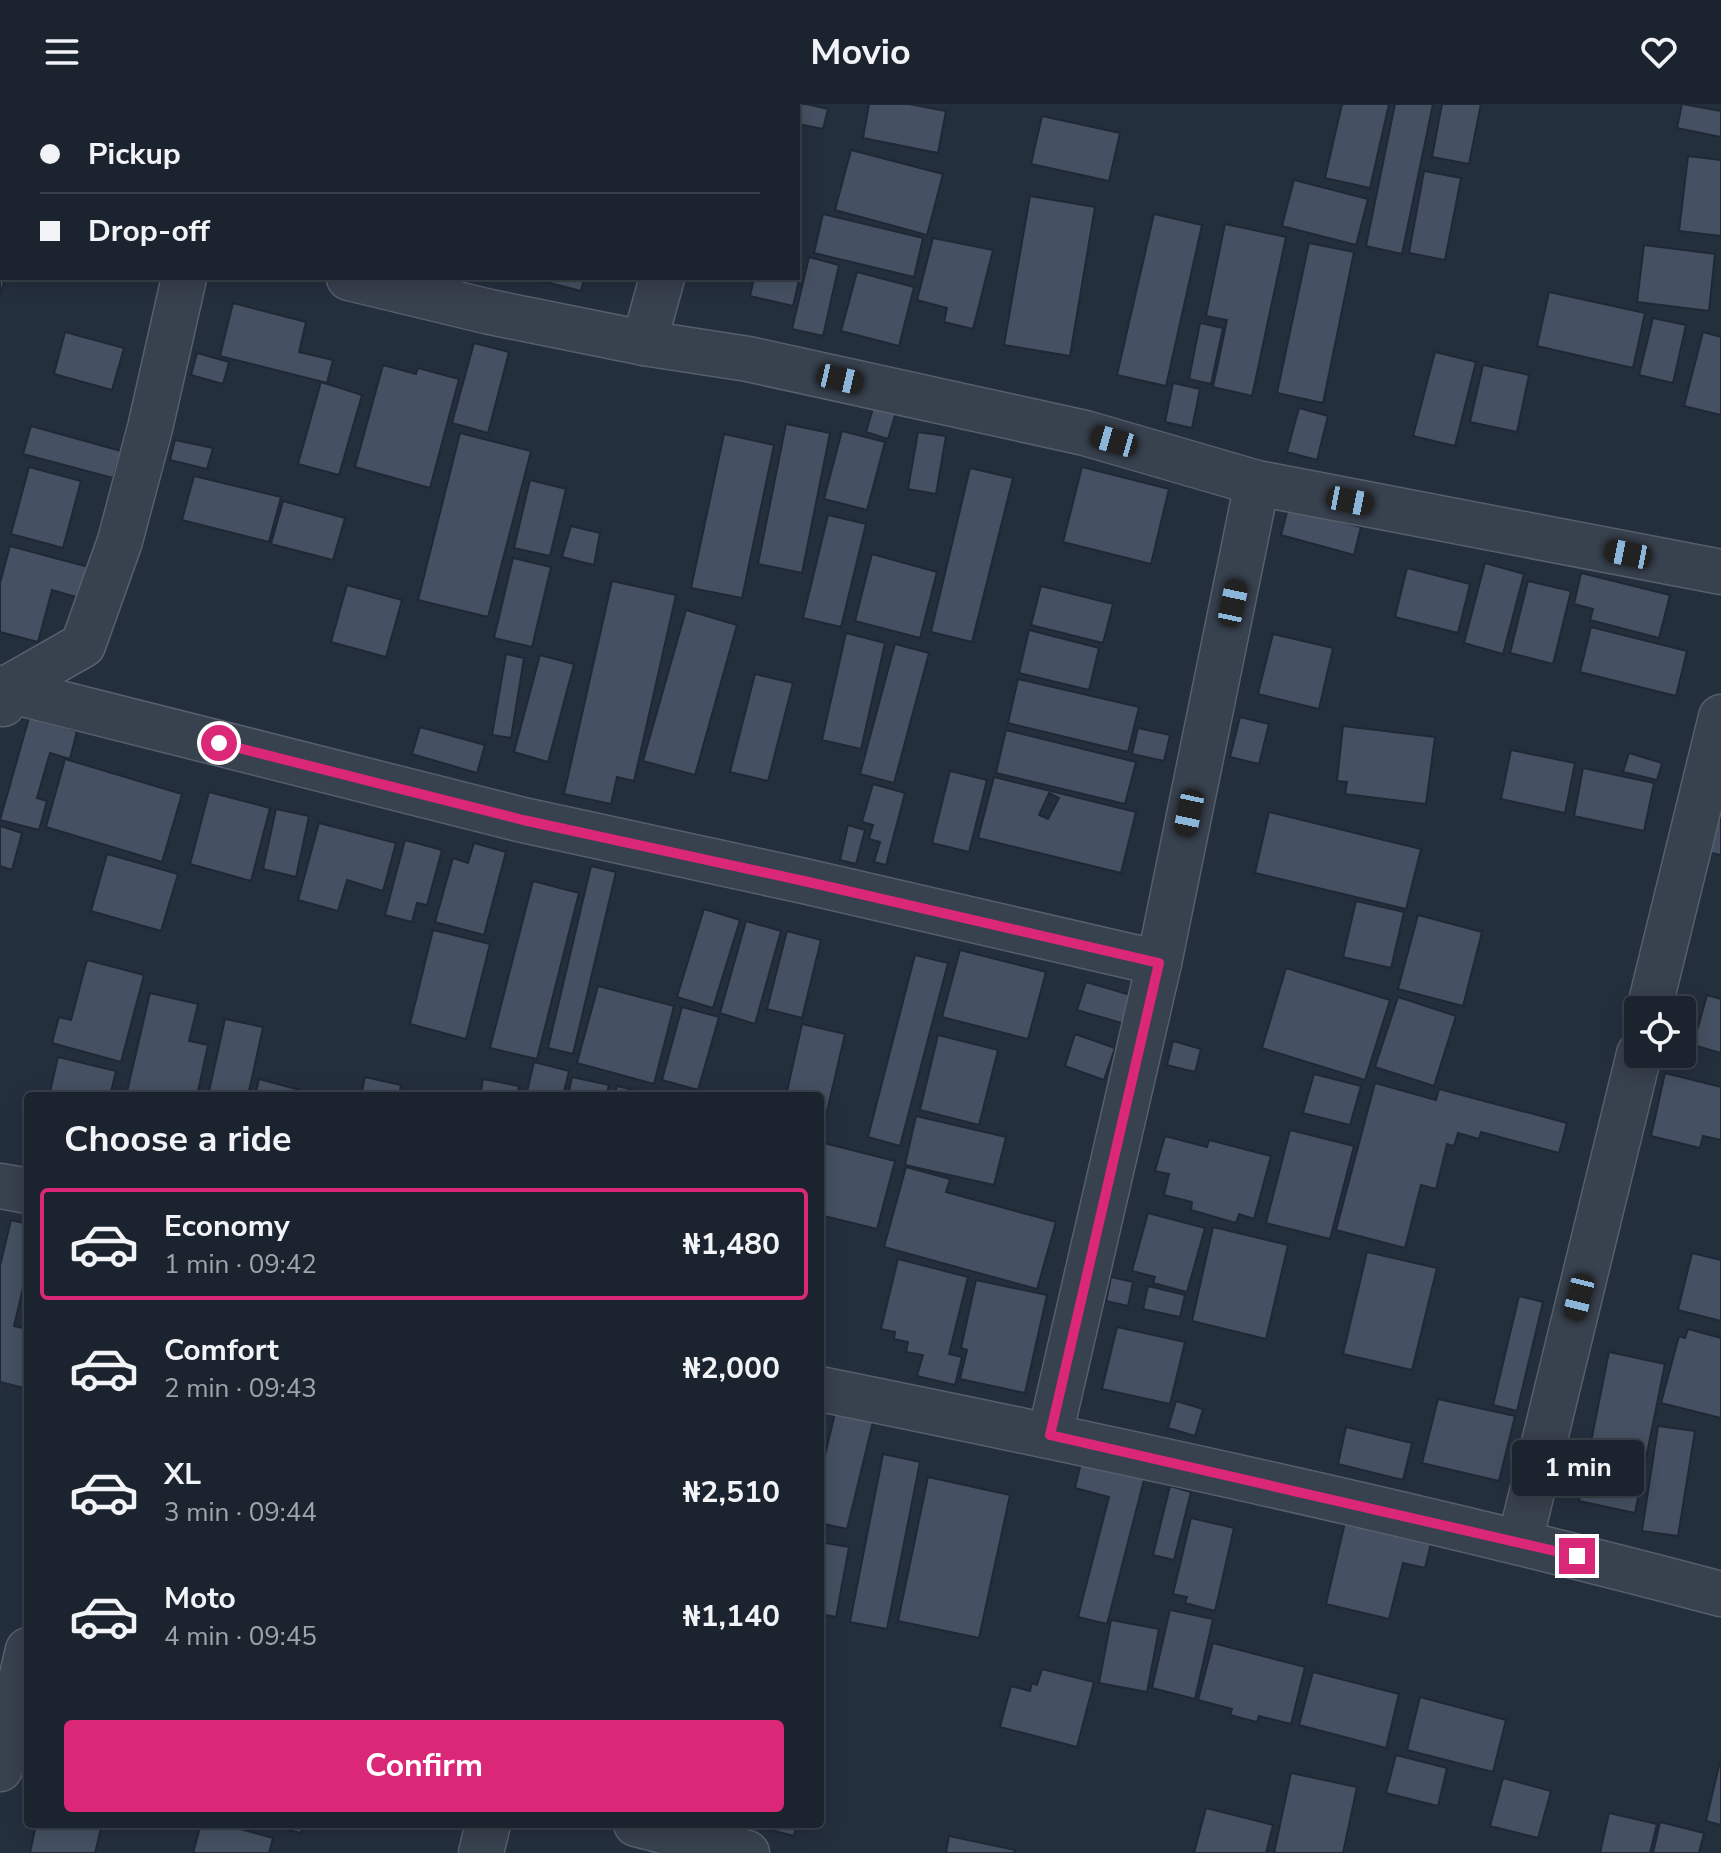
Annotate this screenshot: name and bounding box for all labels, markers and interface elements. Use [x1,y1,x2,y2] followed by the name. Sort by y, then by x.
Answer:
[810,28,911,77] text: Movio
[40,30,84,74] icon: menu
[1637,30,1681,74] icon: heart
[88,134,181,175] text: Pickup
[88,211,210,252] text: Drop-off
[814,362,866,396] car
[1088,423,1140,459] car
[1324,485,1376,517] car
[1602,538,1654,570] car
[1216,577,1250,629] car
[201,725,237,761] route start
[1172,787,1206,839] car
[1624,996,1696,1068] map controls
[1624,996,1696,1068] button: locate
[64,1115,292,1164] text: Choose a ride
[164,1206,290,1247] text: Economy
[68,1208,140,1280] icon: car
[683,1224,780,1265] text: ₦1,480
[164,1247,317,1282] text: 1 min · 09:42
[1562,1271,1596,1323] car
[164,1330,279,1371] text: Comfort
[68,1332,140,1404] icon: car
[683,1348,780,1389] text: ₦2,000
[164,1371,317,1406] text: 2 min · 09:43
[1511,1440,1643,1496] callout: 1 min
[1544,1450,1612,1485] text: 1 min
[164,1454,201,1495] text: XL
[68,1456,140,1528] icon: car
[683,1472,780,1513] text: ₦2,510
[164,1495,317,1530] text: 3 min · 09:44
[1559,1538,1595,1574] route end
[164,1578,236,1619] text: Moto
[68,1580,140,1652] icon: car
[683,1596,780,1637] text: ₦1,140
[164,1619,317,1654] text: 4 min · 09:45
[64,1720,784,1812] button: Confirm

